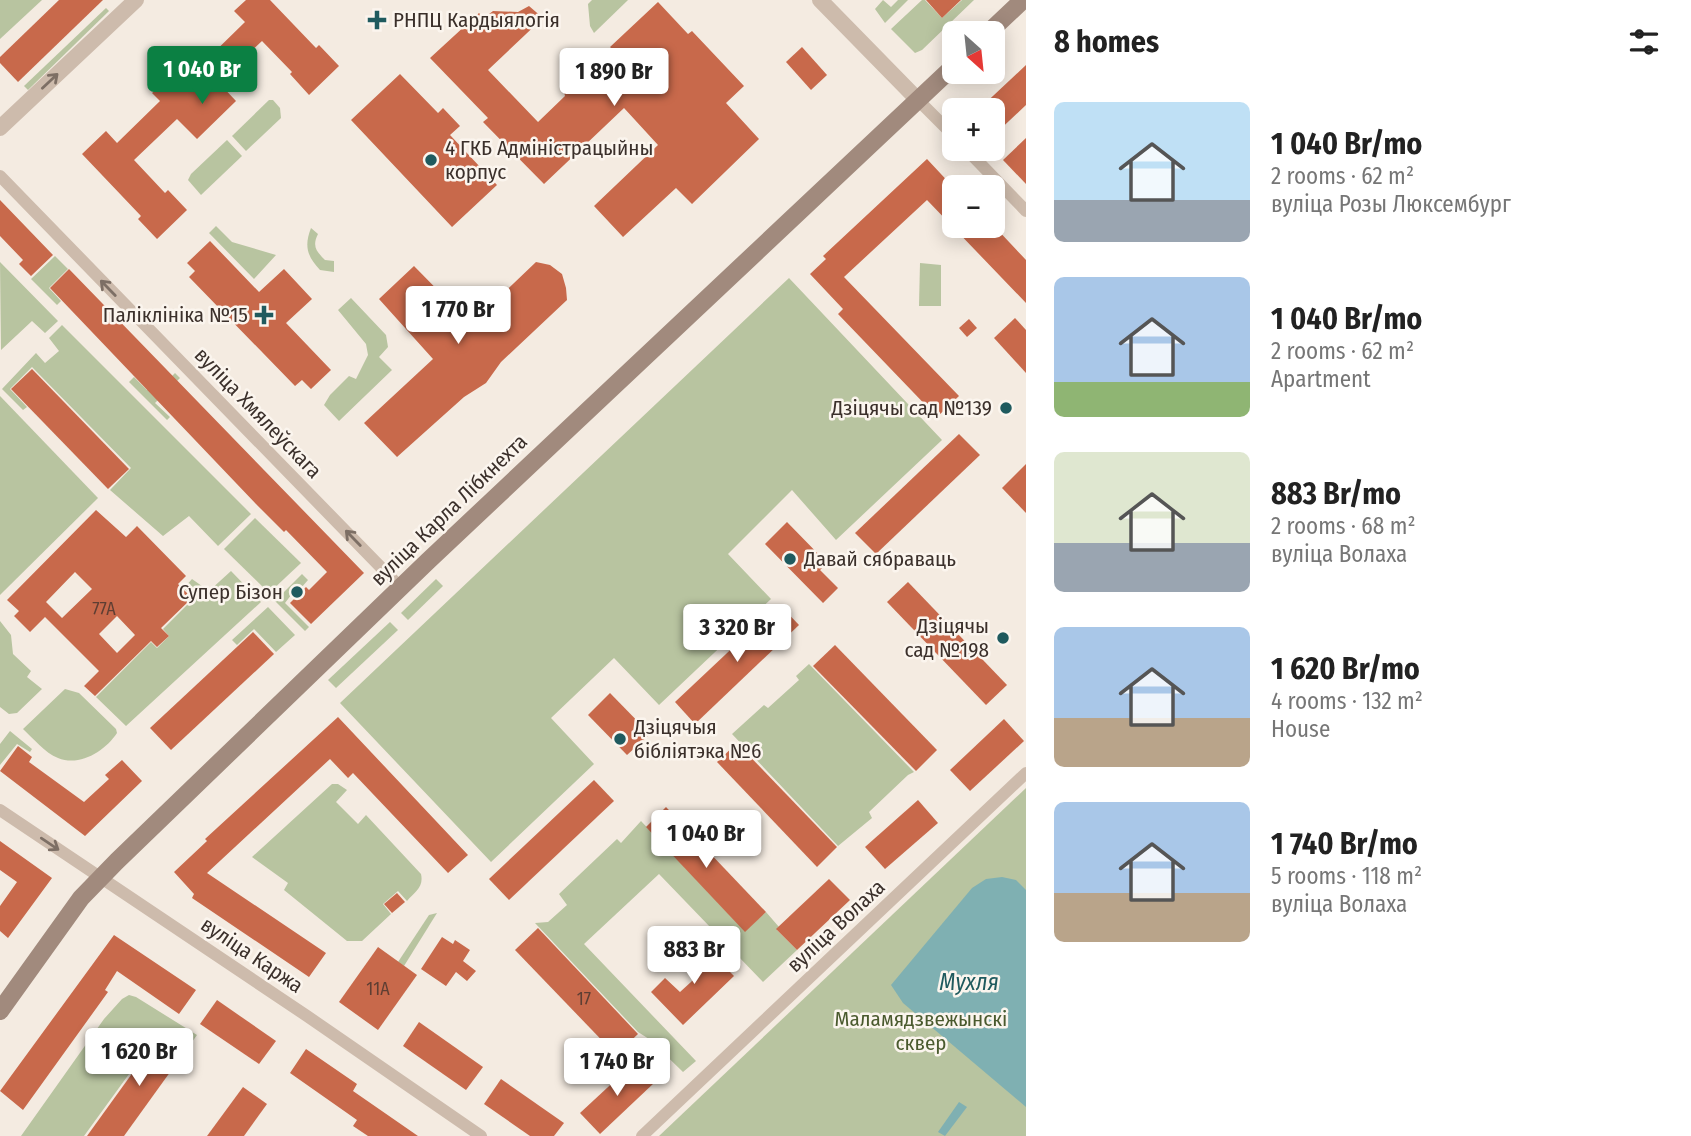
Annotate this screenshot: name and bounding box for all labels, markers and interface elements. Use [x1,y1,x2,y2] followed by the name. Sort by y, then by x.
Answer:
[393,7,560,33] place label: РНПЦ Кардыялогія
[367,10,387,30] marker: РНПЦ Кардыялогія
[942,21,1004,84] north arrow
[942,21,1005,238] map controls
[1625,23,1663,61] icon: filters
[1054,24,1159,60] text: 8 homes
[130,46,274,106] pin: 1 040 Br
[542,48,686,108] pin: 1 890 Br
[163,55,241,83] text: 1 040 Br
[576,57,652,85] text: 1 890 Br
[41,73,58,90] one-way arrow
[942,98,1005,161] button: +
[1271,126,1422,162] text: 1 040 Br/mo
[1110,130,1194,214] icon: home
[445,135,654,185] place label: 4 ГКБ Адміністрацыйны корпус
[423,152,439,168] marker: 4 ГКБ Адміністрацыйны корпус
[1271,162,1414,190] text: 2 rooms · 62 m²
[942,175,1005,238] button: −
[1271,190,1511,218] text: вуліца Розы Люксембург
[100,279,117,296] one-way arrow
[386,286,530,346] pin: 1 770 Br
[422,295,494,323] text: 1 770 Br
[1271,301,1422,337] text: 1 040 Br/mo
[103,302,248,328] place label: Паліклініка №15
[254,305,274,325] marker: Паліклініка №15
[1110,305,1194,389] icon: home
[1271,337,1414,365] text: 2 rooms · 62 m²
[189,342,327,484] street label: вуліца Хмялеўскага
[1271,365,1371,393] text: Apartment
[831,395,992,421] place label: Дзіцячы сад №139
[998,400,1014,416] marker: Дзіцячы сад №139
[365,429,533,591] street label: вуліца Карла Лібкнехта
[1271,476,1401,512] text: 883 Br/mo
[1110,480,1194,564] icon: home
[1271,512,1416,540] text: 2 rooms · 68 m²
[344,530,361,547] one-way arrow
[1271,540,1407,568] text: вуліца Волаха
[803,546,956,572] place label: Давай сябраваць
[782,551,798,567] marker: Давай сябраваць
[179,579,283,605] place label: Супер Бізон
[289,584,305,600] marker: Супер Бізон
[92,598,116,620] house number: 77А
[665,604,809,664] pin: 3 320 Br
[699,613,775,641] text: 3 320 Br
[904,613,989,663] place label: Дзіцячы сад №198
[995,630,1011,646] marker: Дзіцячы сад №198
[1271,651,1420,687] text: 1 620 Br/mo
[1110,655,1194,739] icon: home
[1271,687,1423,715] text: 4 rooms · 132 m²
[633,714,761,764] place label: Дзіцячыя бібліятэка №6
[1271,715,1330,743] text: House
[612,731,628,747] marker: Дзіцячыя бібліятэка №6
[634,810,778,870] pin: 1 040 Br
[667,819,745,847] text: 1 040 Br
[1271,826,1418,862] text: 1 740 Br/mo
[1110,830,1194,914] icon: home
[40,837,59,851] one-way arrow
[1271,862,1422,890] text: 5 rooms · 118 m²
[782,874,890,978] street label: вуліца Волаха
[1271,890,1407,918] text: вуліца Волаха
[196,911,308,999] street label: вуліца Каржа
[637,926,751,986] pin: 883 Br
[663,935,725,963] text: 883 Br
[939,968,999,996] water label: Мухля
[366,978,390,1000] house number: 11А
[577,988,591,1010] house number: 17
[835,1006,1007,1056] park label: Маламядзвежынскі сквер
[67,1028,211,1088] pin: 1 620 Br
[101,1037,177,1065] text: 1 620 Br
[545,1038,689,1098] pin: 1 740 Br
[580,1047,654,1075] text: 1 740 Br

